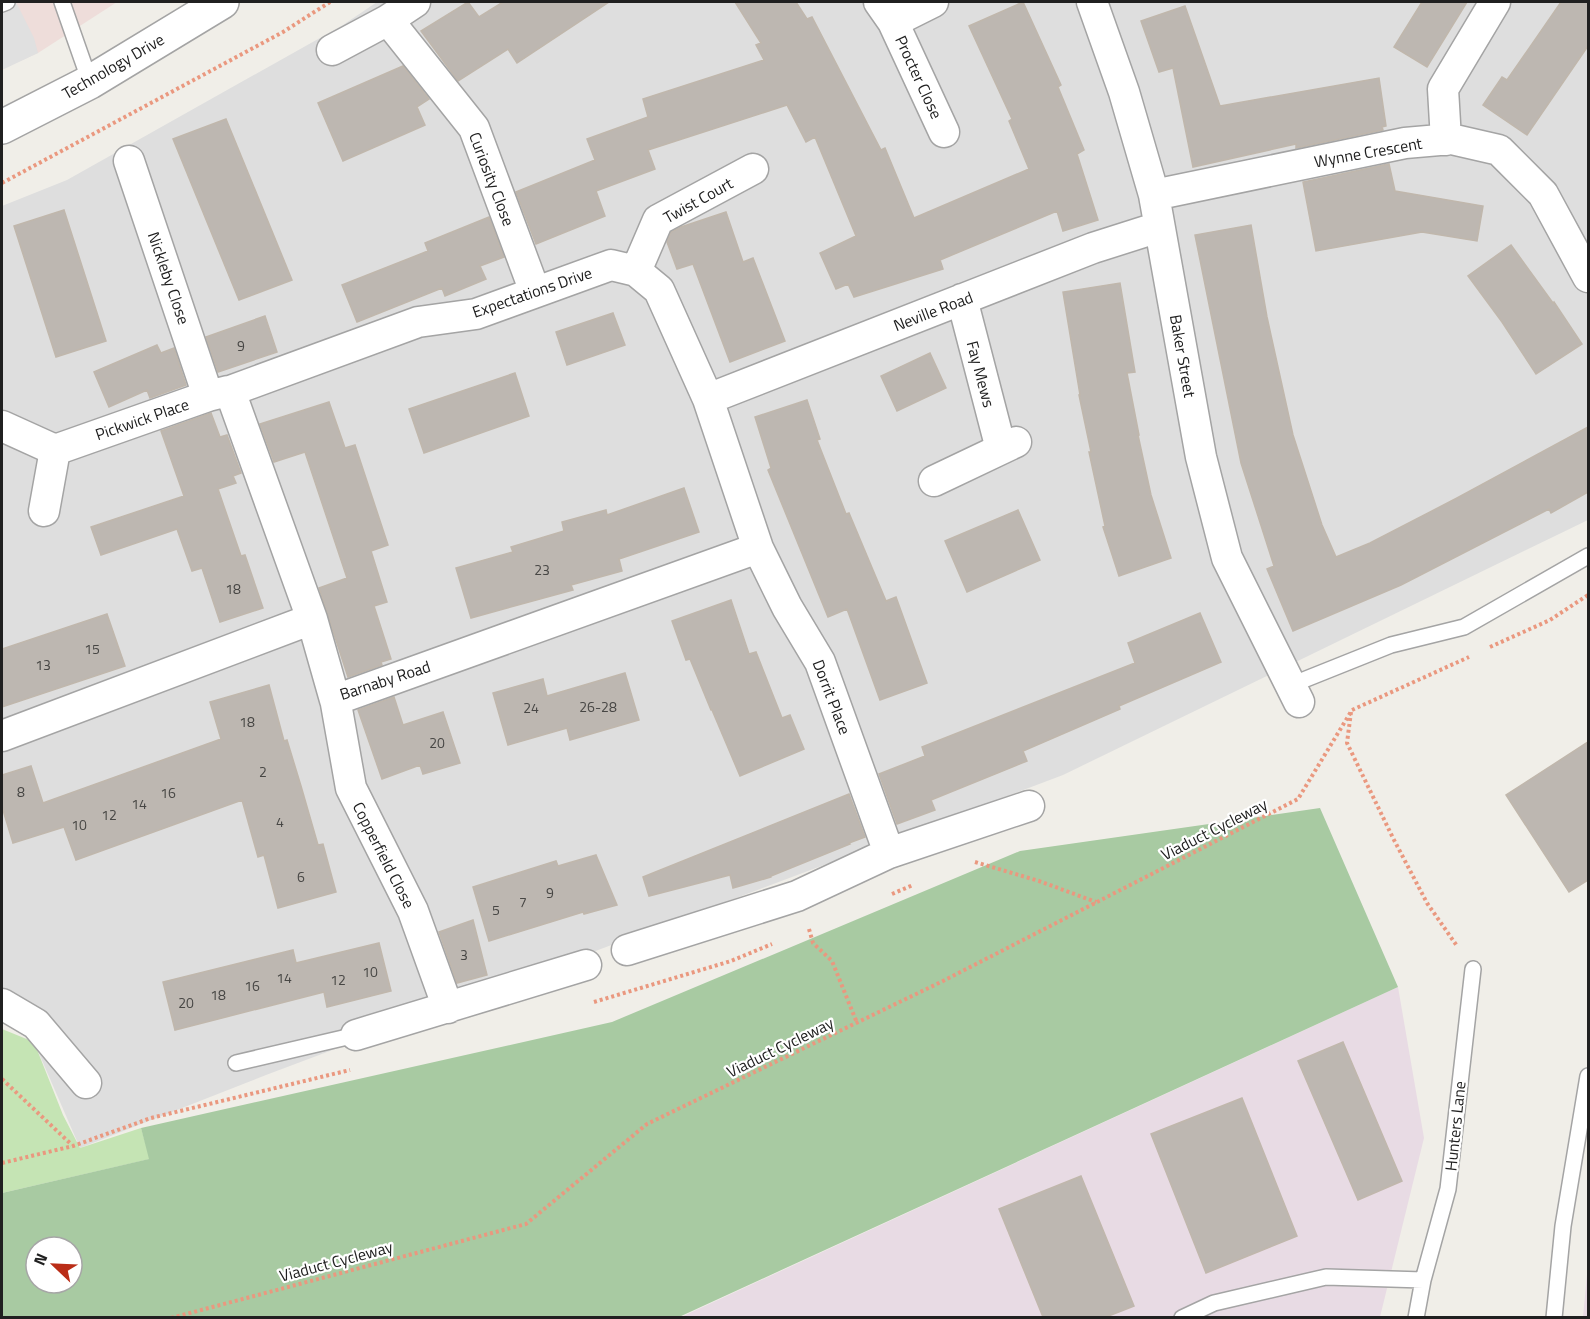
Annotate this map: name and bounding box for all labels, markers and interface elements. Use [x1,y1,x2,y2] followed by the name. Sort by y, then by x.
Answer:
[58,27,168,105] street label: Technology Drive
[889,31,949,123] street label: Procter Close
[463,129,521,229] street label: Curiosity Close
[1312,131,1424,173] street label: Wynne Crescent
[659,171,737,229] street label: Twist Court
[142,228,196,328] street label: Nickleby Close
[469,260,595,324] street label: Expectations Drive
[890,285,976,337] street label: Neville Road
[1164,313,1202,400] street label: Baker Street
[237,335,245,356] house number: 9
[961,338,1001,410] street label: Fay Mews
[92,392,192,446] street label: Pickwick Place
[534,559,550,580] house number: 23
[225,578,241,599] house number: 18
[84,638,100,659] house number: 15
[35,654,51,675] house number: 13
[337,654,433,706] street label: Barnaby Road
[807,656,857,738] street label: Dorrit Place
[579,696,617,717] house number: 26-28
[523,697,539,718] house number: 24
[239,711,255,732] house number: 18
[429,732,445,753] house number: 20
[259,761,267,782] house number: 2
[17,781,25,802] house number: 8
[160,782,176,803] house number: 16
[1157,792,1272,866] street label: Viaduct Cycleway
[131,793,147,814] house number: 14
[347,798,421,912] street label: Copperfield Close
[101,804,117,825] house number: 12
[276,811,284,832] house number: 4
[71,814,87,835] house number: 10
[297,866,305,887] house number: 6
[546,882,554,903] house number: 9
[519,891,527,912] house number: 7
[492,899,500,920] house number: 5
[460,944,468,965] house number: 3
[362,961,378,982] house number: 10
[276,967,292,988] house number: 14
[330,969,346,990] house number: 12
[244,975,260,996] house number: 16
[210,984,226,1005] house number: 18
[178,992,194,1013] house number: 20
[722,1011,838,1083] street label: Viaduct Cycleway
[1438,1080,1472,1172] street label: Hunters Lane
[277,1234,396,1288] street label: Viaduct Cycleway
[24,1235,84,1295] north arrow
[27,1249,53,1269] text: N

